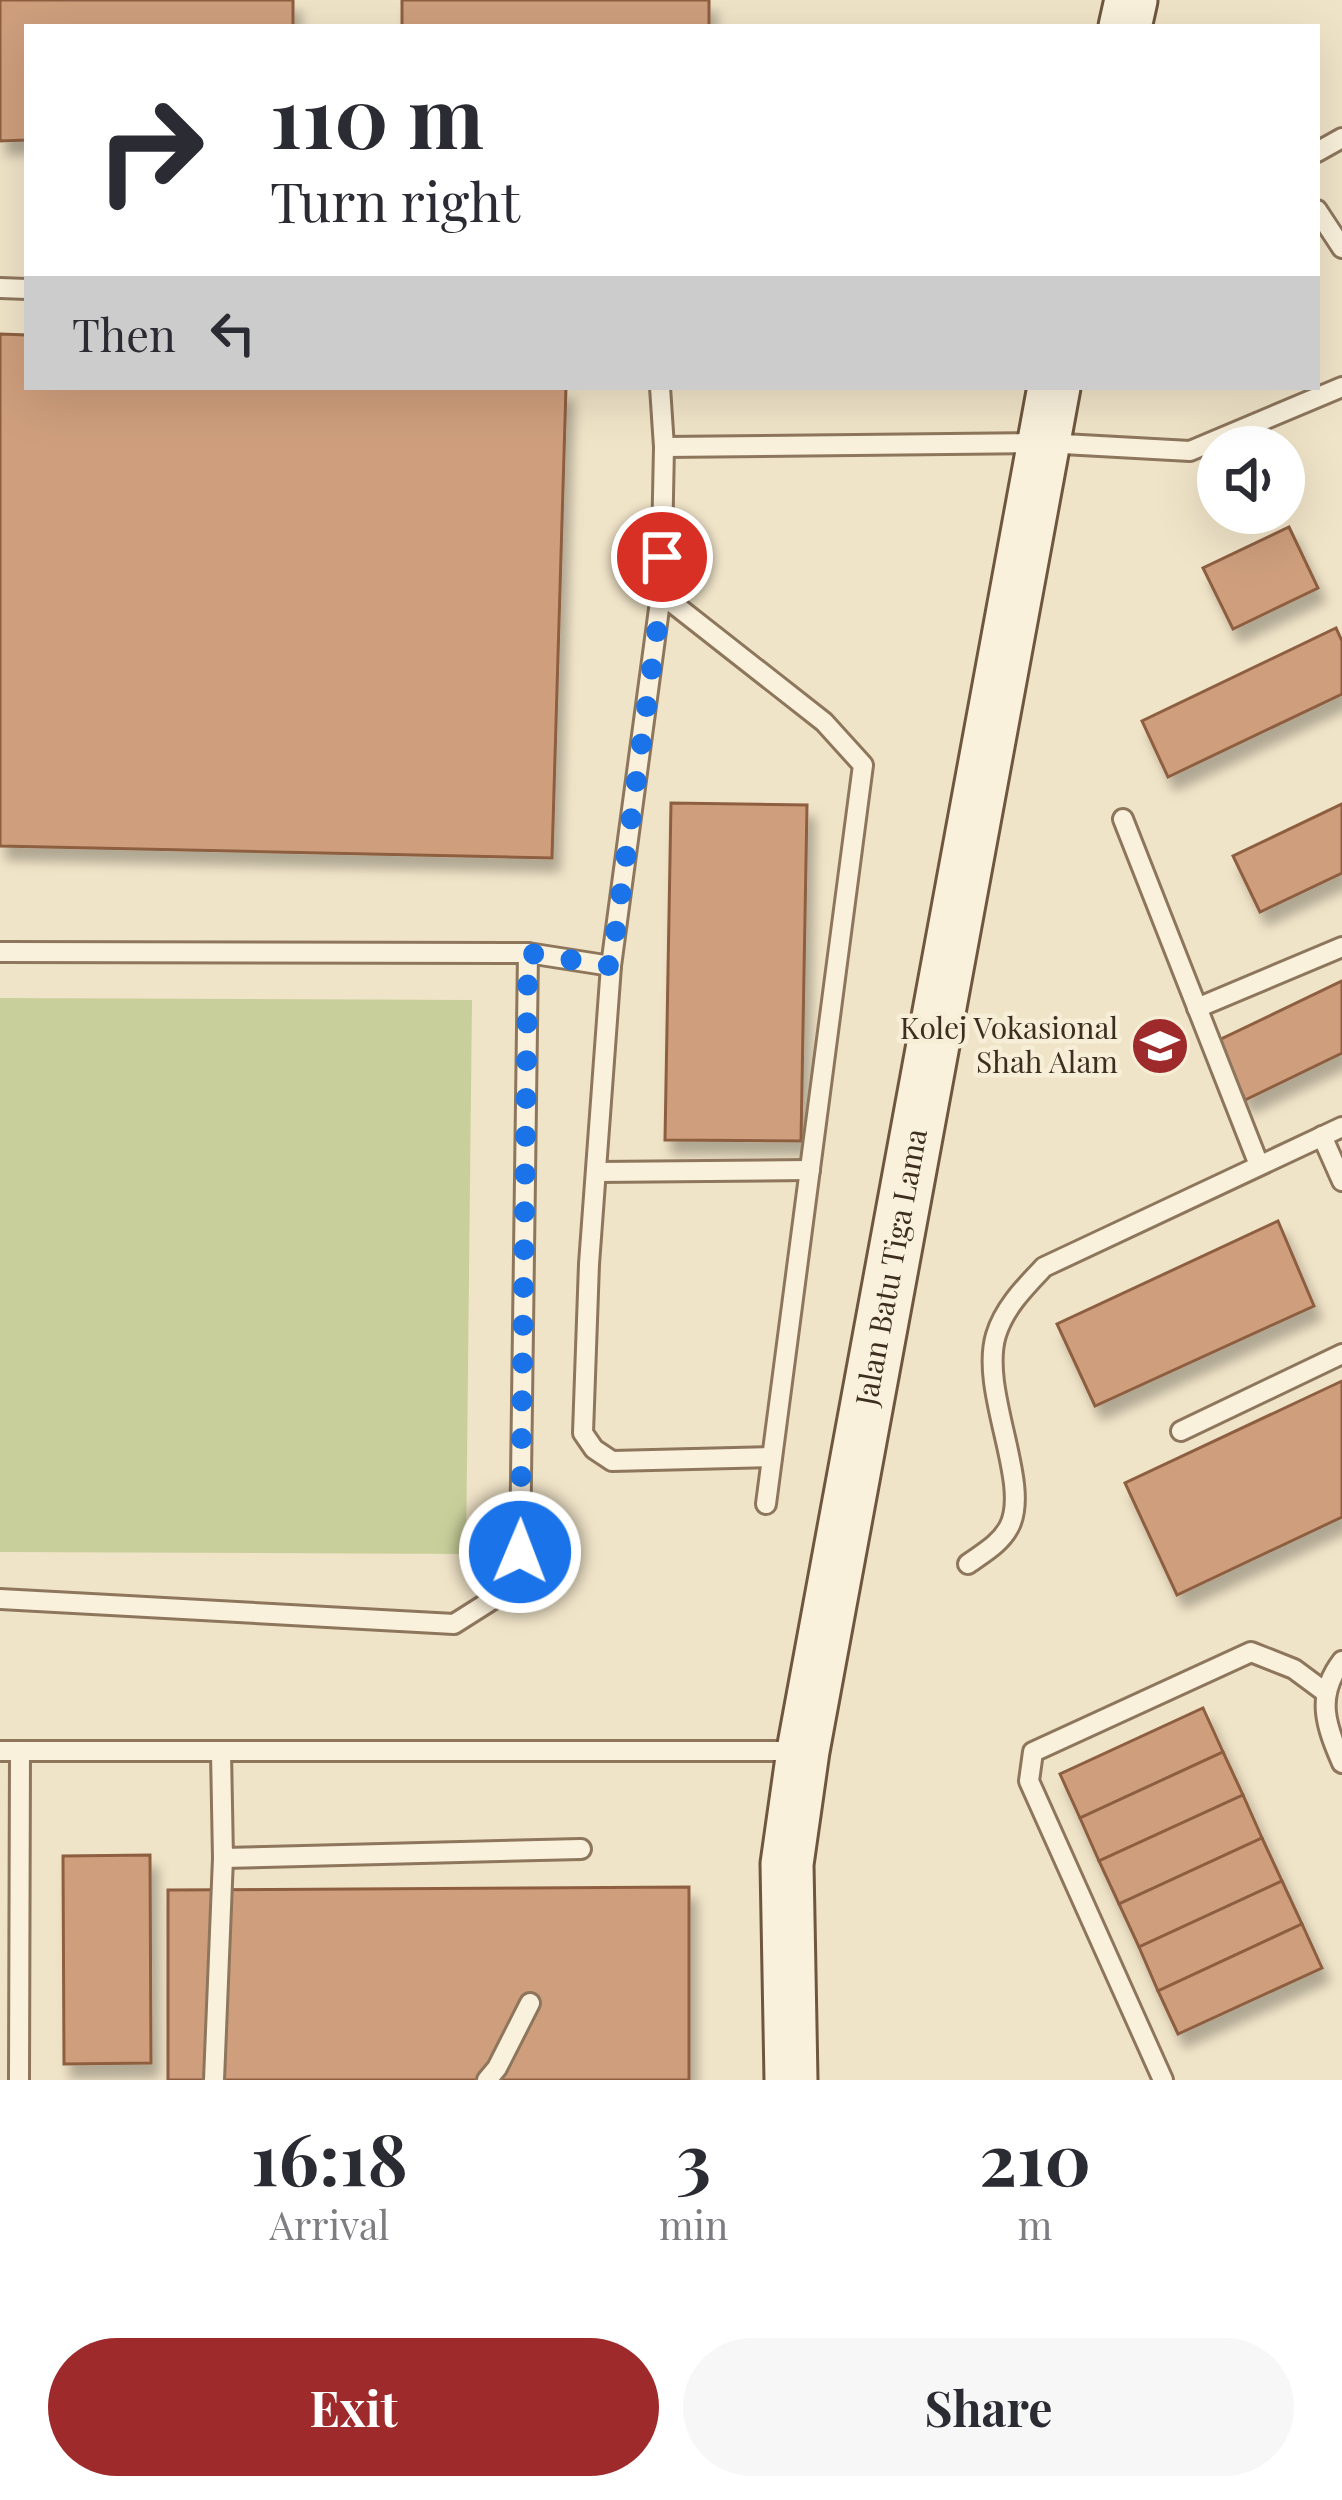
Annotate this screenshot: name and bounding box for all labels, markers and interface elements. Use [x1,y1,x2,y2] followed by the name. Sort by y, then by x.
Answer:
[270,58,484,170] text: 110 m
[72,72,228,228] icon: right
[270,165,520,237] text: Turn right
[200,300,266,366] icon: left
[72,303,176,363] text: Then
[1197,426,1305,534] map controls
[1197,426,1305,534] button: sound
[611,506,713,608] pin
[629,524,695,590] icon: arrive
[900,1007,1118,1081] place label: Kolej Vokasional Shah Alam
[1129,1015,1191,1077] school or university icon: Kolej Vokasional Shah Alam
[845,1125,935,1410] street label: Jalan Batu Tiga Lama
[457,1489,583,1615] position arrow
[251,2108,408,2204] text: 16:18
[676,2108,711,2204] text: 3
[979,2108,1091,2204] text: 210
[269,2198,390,2250] text: Arrival
[659,2198,728,2250] text: min
[1018,2198,1052,2250] text: m
[48,2338,659,2476] button: Exit
[683,2338,1294,2476] button: Share

